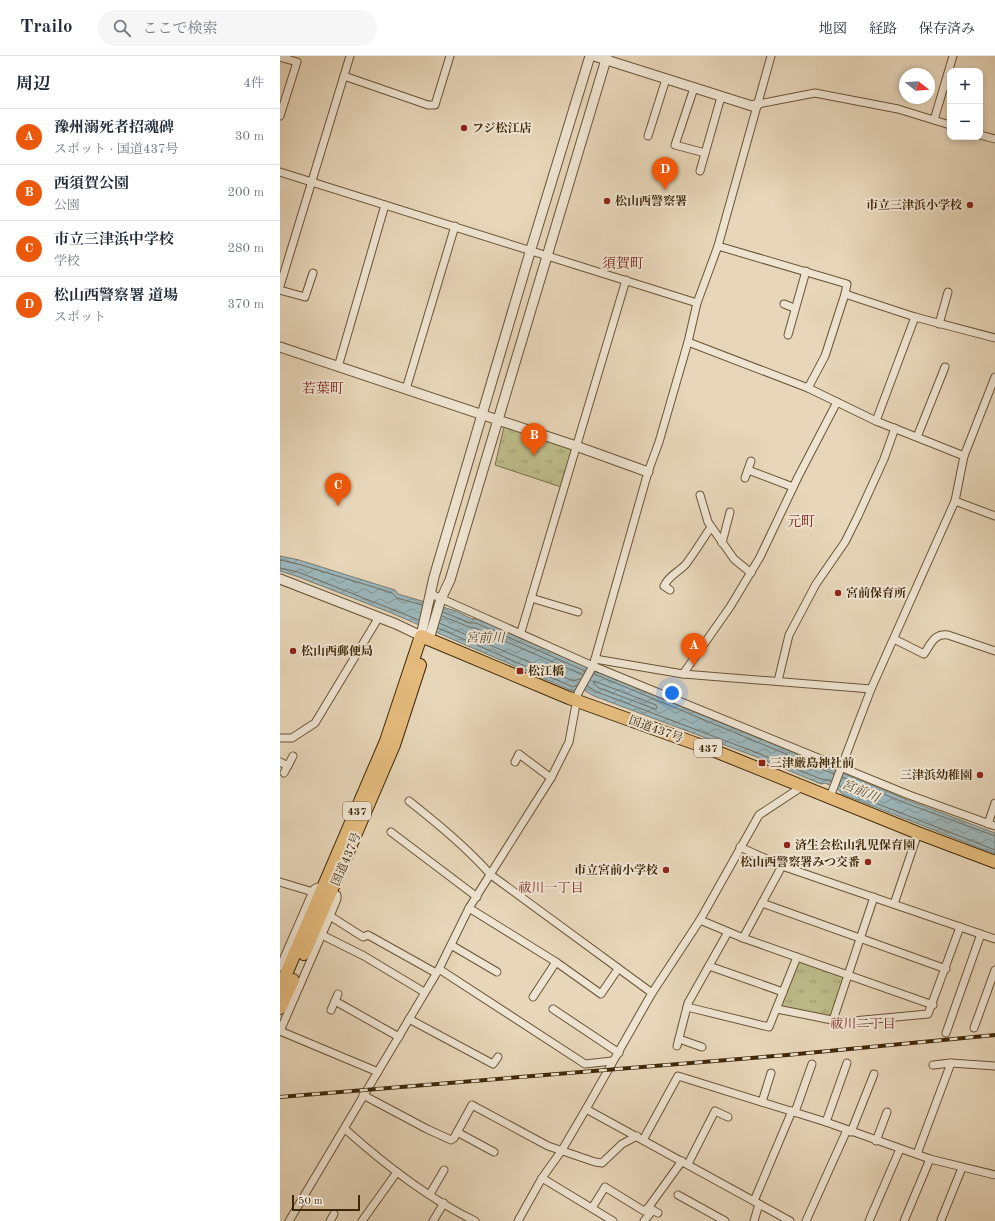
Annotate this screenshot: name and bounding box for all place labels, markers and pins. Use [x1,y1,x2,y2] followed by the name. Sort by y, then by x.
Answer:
[472,121,532,135] place label: フジ松江店
[459,123,469,133] marker: フジ松江店
[652,157,678,190] pin: D
[615,194,687,208] place label: 松山西警察署
[602,196,612,206] marker: 松山西警察署
[866,198,962,212] place label: 市立三津浜小学校
[965,200,975,210] marker: 市立三津浜小学校
[521,423,547,456] pin: B
[325,473,351,506] pin: C
[846,586,906,600] place label: 宮前保育所
[833,588,843,598] marker: 宮前保育所
[681,633,707,666] pin: A
[301,644,373,658] place label: 松山西郵便局
[288,646,298,656] marker: 松山西郵便局
[528,664,564,678] place label: 松江橋
[515,666,525,676] marker: 松江橋
[770,756,854,770] place label: 三津厳島神社前
[757,758,767,768] marker: 三津厳島神社前
[900,768,972,782] place label: 三津浜幼稚園
[975,770,985,780] marker: 三津浜幼稚園
[795,838,915,852] place label: 済生会松山乳児保育園
[782,840,792,850] marker: 済生会松山乳児保育園
[740,855,860,869] place label: 松山西警察署みつ交番
[863,857,873,867] marker: 松山西警察署みつ交番
[574,863,658,877] place label: 市立宮前小学校
[661,865,671,875] marker: 市立宮前小学校

